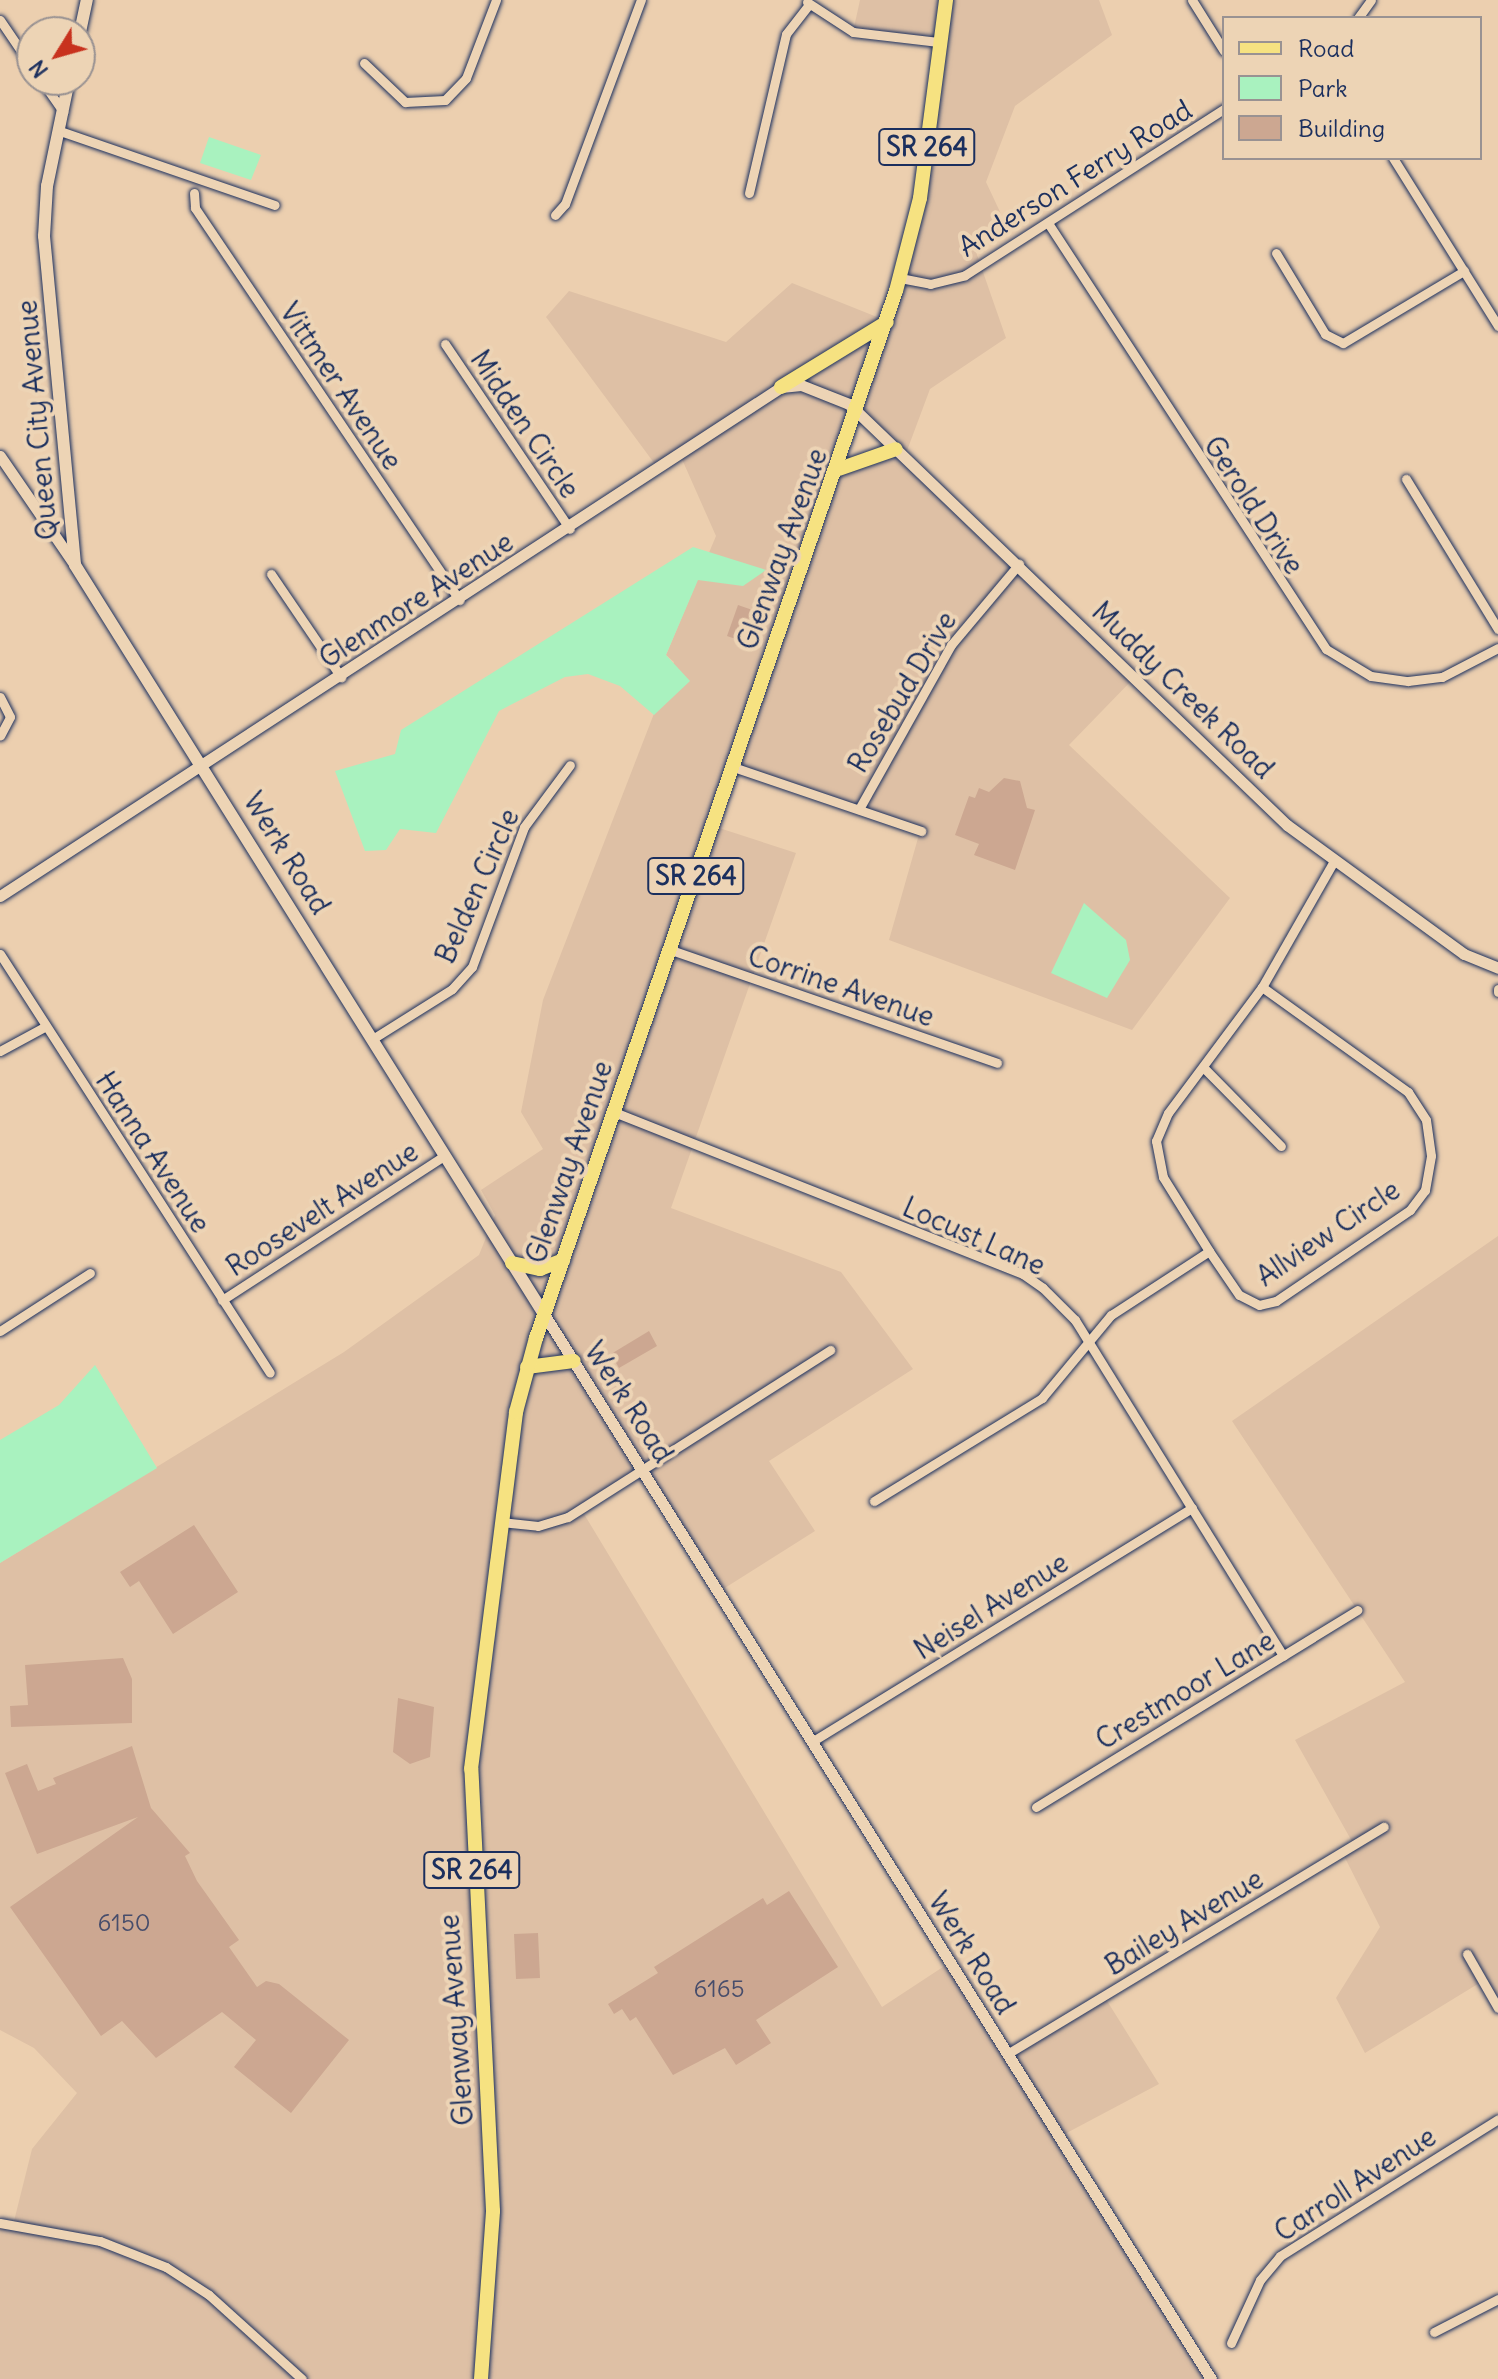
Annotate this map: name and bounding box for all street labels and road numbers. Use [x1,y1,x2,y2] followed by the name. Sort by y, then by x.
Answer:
[952,93,1198,263] street label: Anderson Ferry Road
[877,125,977,169] road number: SR 264
[273,296,409,476] street label: Vittmer Avenue
[10,299,64,541] street label: Queen City Avenue
[463,344,587,504] street label: Midden Circle
[1197,430,1311,580] street label: Gerold Drive
[730,444,834,654] street label: Glenway Avenue
[313,525,519,675] street label: Glenmore Avenue
[1085,595,1281,785] street label: Muddy Creek Road
[841,605,963,779] street label: Rosebud Drive
[236,786,338,920] street label: Werk Road
[428,804,526,968] street label: Belden Circle
[646,854,746,898] road number: SR 264
[743,938,939,1034] street label: Corrine Avenue
[519,1056,619,1268] street label: Glenway Avenue
[89,1065,217,1239] street label: Hanna Avenue
[220,1135,424,1283] street label: Roosevelt Avenue
[1250,1173,1406,1293] street label: Allview Circle
[898,1190,1050,1282] street label: Locust Lane
[577,1335,681,1469] street label: Werk Road
[908,1545,1074,1667] street label: Neisel Avenue
[1090,1623,1280,1757] street label: Crestmoor Lane
[422,1848,522,1892] road number: SR 264
[1099,1862,1269,1982] street label: Bailey Avenue
[921,1886,1023,2020] street label: Werk Road
[432,1913,480,2127] street label: Glenway Avenue
[1268,2119,1442,2249] street label: Carroll Avenue

